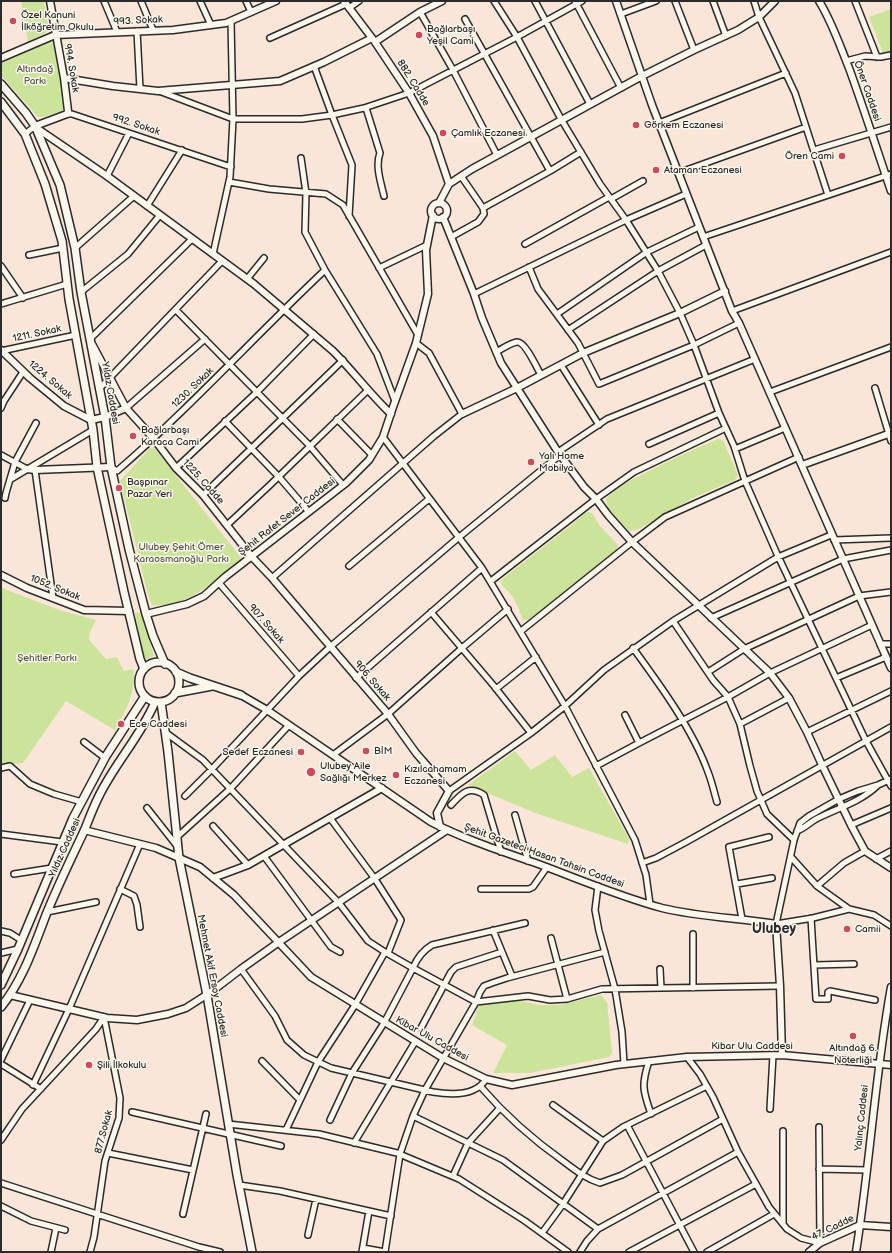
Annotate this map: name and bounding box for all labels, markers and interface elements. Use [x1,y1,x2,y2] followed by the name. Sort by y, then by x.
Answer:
[21,9,94,32] place label: Özel Kanuni İlköğretim Okulu
[113,14,163,28] street label: 993. Sokak
[8,16,18,26] marker: Özel Kanuni İlköğretim Okulu
[427,23,475,46] place label: Bağlarbaşı Yeşil Cami
[414,30,424,40] marker: Bağlarbaşı Yeşil Cami
[61,43,81,93] street label: 994. Sokak
[394,58,432,108] street label: 882. Cadde
[851,59,883,123] street label: Öner Caddesi
[17,63,53,86] park label: Altındağ Parkı
[111,112,161,138] street label: 992. Sokak
[644,119,723,131] place label: Görkem Eczanesi
[631,120,641,130] marker: Görkem Eczanesi
[451,127,525,139] place label: Çamlık Eczanesi
[438,128,448,138] marker: Çamlık Eczanesi
[785,150,834,162] place label: Ören Cami
[837,151,847,161] marker: Ören Cami
[664,164,742,176] place label: Ataman Eczanesi
[651,165,661,175] marker: Ataman Eczanesi
[12,323,62,345] street label: 1211. Sokak
[26,358,74,402] street label: 1224. Sokak
[99,361,121,425] street label: Yıldız Caddesi
[170,365,216,411] street label: 1230. Sokak
[141,424,199,448] place label: Bağlarbaşı Karaca Cami
[128,431,138,441] marker: Bağlarbaşı Karaca Cami
[539,450,584,474] place label: Yalı Home Mobilya
[180,457,226,507] street label: 1225. Cadde
[526,457,536,467] marker: Yalı Home Mobilya
[127,476,172,500] place label: Başpınar Pazar Yeri
[236,476,338,558] street label: Şehit Rafet Sever Caddesi
[114,483,124,493] marker: Başpınar Pazar Yeri
[133,541,229,564] park label: Ulubey Şehit Ömer Karaosmanoğlu Parkı
[28,573,82,603] street label: 1052. Sokak
[246,602,286,646] street label: 907. Sokak
[17,652,77,664] park label: Şehitler Parkı
[351,658,393,704] street label: 906. Sokak
[129,718,187,730] place label: Ece Caddesi
[116,719,126,729] marker: Ece Caddesi
[374,745,392,757] place label: BİM
[222,746,293,758] place label: Sedef Eczanesi
[361,746,371,756] marker: BİM
[296,747,306,757] marker: Sedef Eczanesi
[320,760,387,784] place label: Ulubey Aile Sağlığı Merkez
[404,763,466,786] place label: Kızılcahamam Eczanesi
[305,766,317,778] marker: Ulubey Aile Sağlığı Merkez
[391,770,401,780] marker: Kızılcahamam Eczanesi
[47,817,83,879] street label: Yıldız Caddesi
[462,821,626,891] street label: Şehit Gazeteci Hasan Tahsin Caddesi
[194,914,230,1038] street label: Mehmet Akif Ersoy Caddesi
[752,921,796,937] district label: Ulubey
[855,923,881,935] place label: Camii
[842,924,852,934] marker: Camii
[393,1014,471,1064] street label: Kibar Ulu Caddesi
[848,1031,858,1041] marker: Altındağ 6. Noterliği
[711,1040,793,1052] street label: Kibar Ulu Caddesi
[829,1042,877,1066] place label: Altındağ 6. Noterliği
[97,1059,146,1071] place label: Şili İlkokulu
[84,1060,94,1070] marker: Şili İlkokulu
[853,1084,871,1152] street label: Yalınç Caddesi
[92,1109,116,1155] street label: 877.Sokak
[810,1213,856,1243] street label: 47. Cadde

